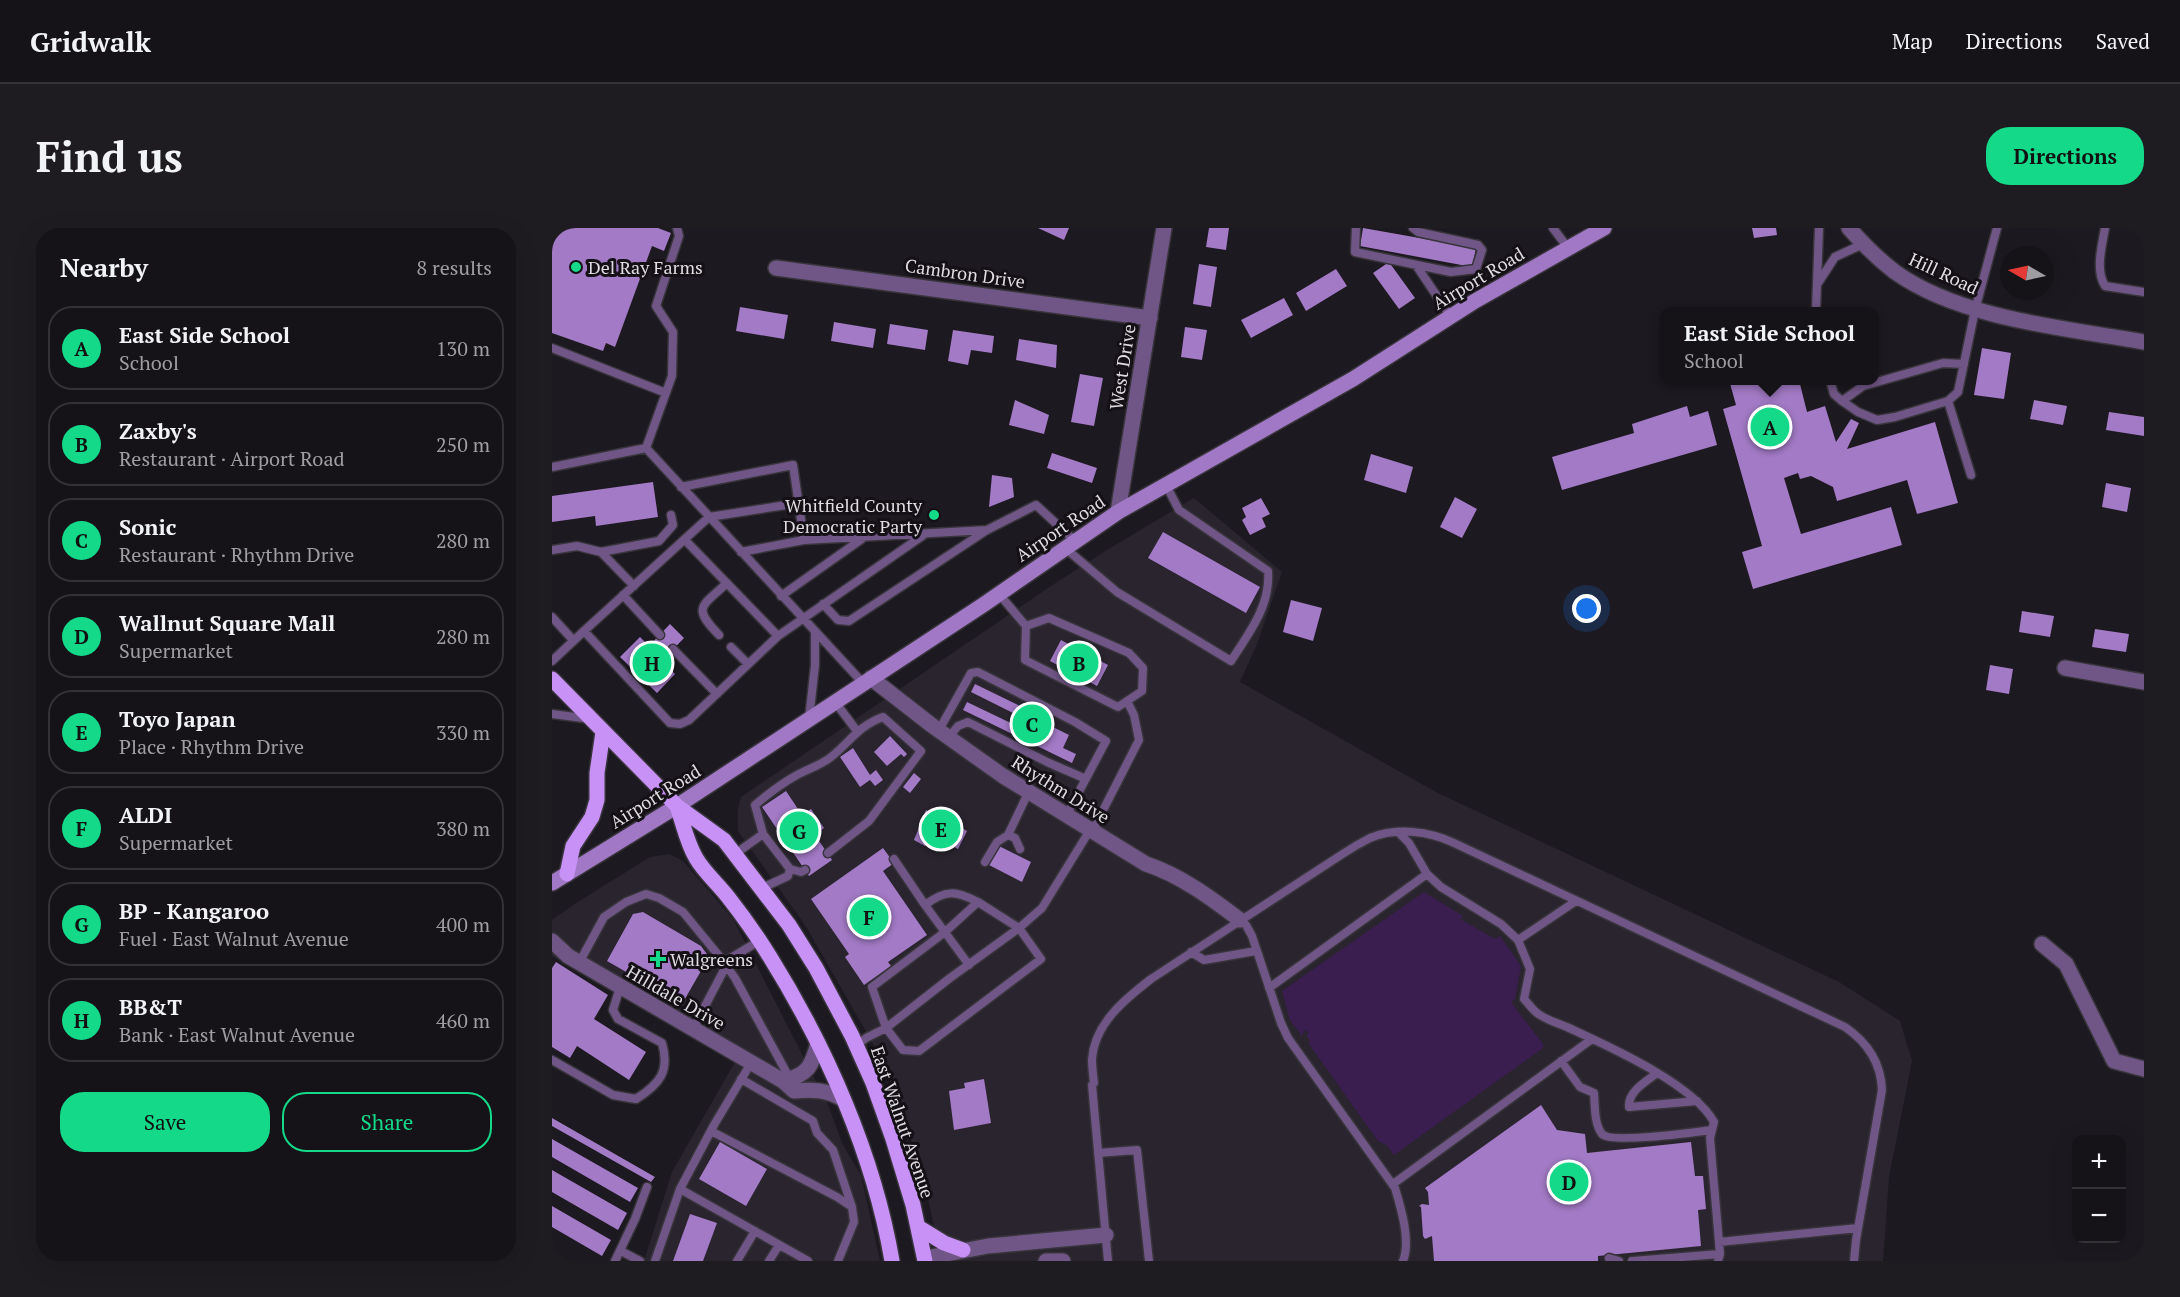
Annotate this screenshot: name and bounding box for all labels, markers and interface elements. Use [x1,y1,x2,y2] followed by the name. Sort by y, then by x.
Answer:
[30,23,151,60] text: Gridwalk
[1892,27,1933,55] text: Map
[1966,27,2063,55] text: Directions
[2096,27,2150,55] text: Saved
[1986,127,2144,185] button: Directions
[36,128,183,184] text: Find us
[1428,241,1528,315] street label: Airport Road
[2000,246,2054,300] north arrow
[1905,247,1983,299] street label: Hill Road
[60,250,148,284] text: Nearby
[903,253,1027,293] street label: Cambron Drive
[417,254,492,281] text: 8 results
[588,255,703,279] place label: Del Ray Farms
[569,260,583,274] marker: Del Ray Farms
[1660,307,1879,385] popup
[1684,318,1855,347] text: East Side School
[119,320,290,349] text: East Side School
[1103,322,1141,412] street label: West Drive
[74,335,89,362] text: A
[436,335,490,362] text: 130 m
[1684,347,1744,374] text: School
[119,349,179,376] text: School
[1750,404,1790,450] pin: A
[119,416,197,445] text: Zaxby's
[75,431,88,458] text: B
[436,431,490,458] text: 250 m
[119,445,345,472] text: Restaurant · Airport Road
[1011,489,1109,567] street label: Airport Road
[783,493,923,538] place label: Whitfield County Democratic Party
[927,508,941,522] marker: Whitfield County Democratic Party
[119,512,176,541] text: Sonic
[75,527,88,554] text: C
[436,527,490,554] text: 280 m
[119,541,354,568] text: Restaurant · Rhythm Drive
[1572,594,1601,623] your location
[119,608,335,637] text: Wallnut Square Mall
[74,623,89,650] text: D
[436,623,490,650] text: 280 m
[119,637,233,664] text: Supermarket
[632,640,672,686] pin: H
[1060,640,1098,686] pin: B
[1012,702,1052,746] pin: C
[119,704,236,733] text: Toyo Japan
[75,719,88,746] text: E
[436,719,490,746] text: 330 m
[119,733,304,760] text: Place · Rhythm Drive
[1007,749,1115,829] street label: Rhythm Drive
[605,759,705,833] street label: Airport Road
[119,800,172,829] text: ALDI
[922,806,960,852] pin: E
[780,808,818,854] pin: G
[76,815,87,842] text: F
[436,815,490,842] text: 380 m
[119,829,233,856] text: Supermarket
[850,894,888,940] pin: F
[119,896,269,925] text: BP - Kangaroo
[74,911,89,938] text: G
[436,911,490,938] text: 400 m
[119,925,349,952] text: Fuel · East Walnut Avenue
[670,947,753,971] place label: Walgreens
[651,952,665,966] marker: Walgreens
[622,959,730,1035] street label: Hilldale Drive
[119,992,182,1021] text: BB&T
[74,1007,89,1034] text: H
[436,1007,490,1034] text: 460 m
[119,1021,355,1048] text: Bank · East Walnut Avenue
[866,1043,940,1201] street label: East Walnut Avenue
[60,1092,270,1152] button: Save
[282,1092,492,1152] button: Share
[2072,1135,2126,1243] map controls
[2072,1135,2126,1189] button: +
[1550,1160,1588,1204] pin: D
[2072,1189,2126,1243] button: −

